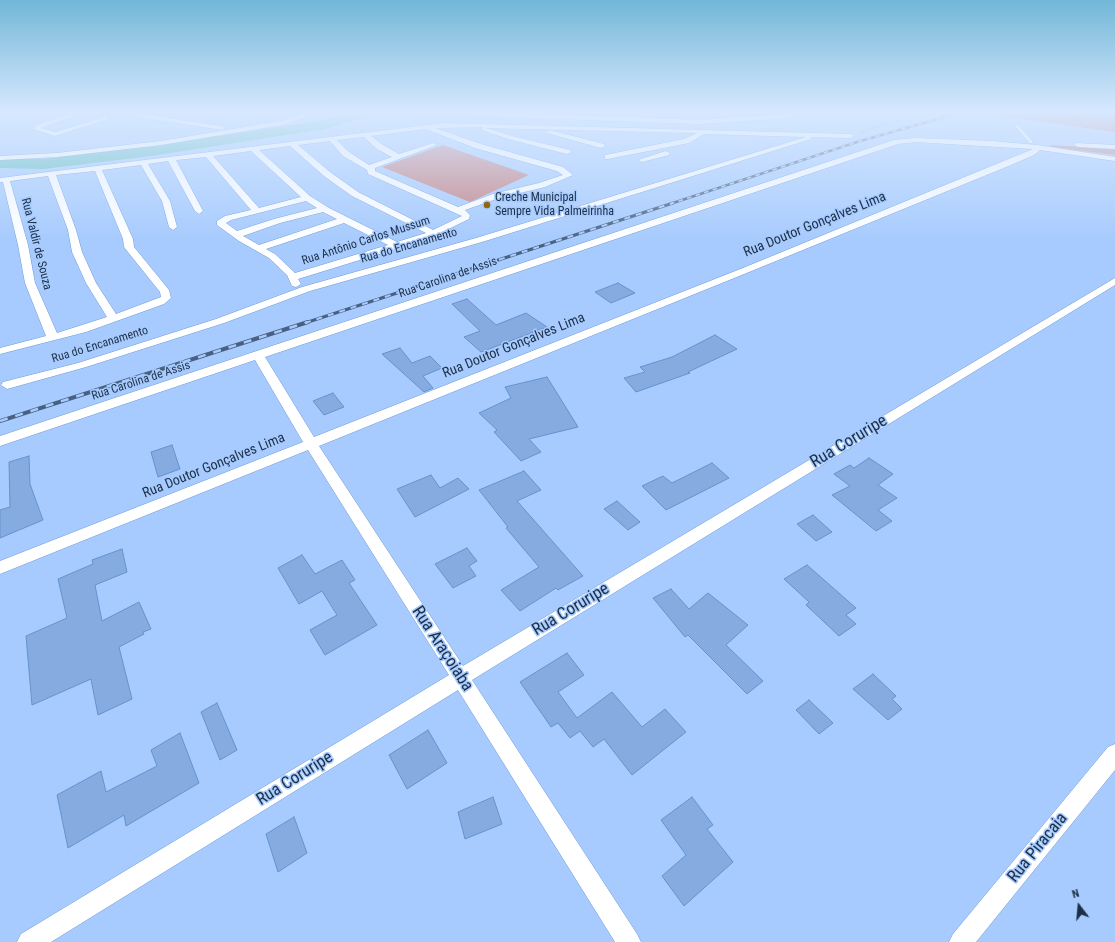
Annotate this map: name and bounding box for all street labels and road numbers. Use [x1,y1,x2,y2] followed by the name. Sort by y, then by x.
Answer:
[741,189,889,261] street label: Rua Doutor Gonçalves Lima
[18,197,54,291] street label: Rua Valdir de Souza
[300,213,432,269] street label: Rua Antônio Carlos Mussum
[359,225,459,267] street label: Rua do Encanamento
[397,254,499,302] street label: Rua Carolina de Assis
[440,310,588,382] street label: Rua Doutor Gonçalves Lima
[50,324,150,366] street label: Rua do Encanamento
[90,358,192,404] street label: Rua Carolina de Assis
[807,411,891,473] street label: Rua Coruripe
[140,430,288,502] street label: Rua Doutor Gonçalves Lima
[529,579,613,641] street label: Rua Coruripe
[407,603,477,695] street label: Rua Araçoiaba
[253,747,337,811] street label: Rua Coruripe
[1004,809,1072,887] street label: Rua Piracaia

